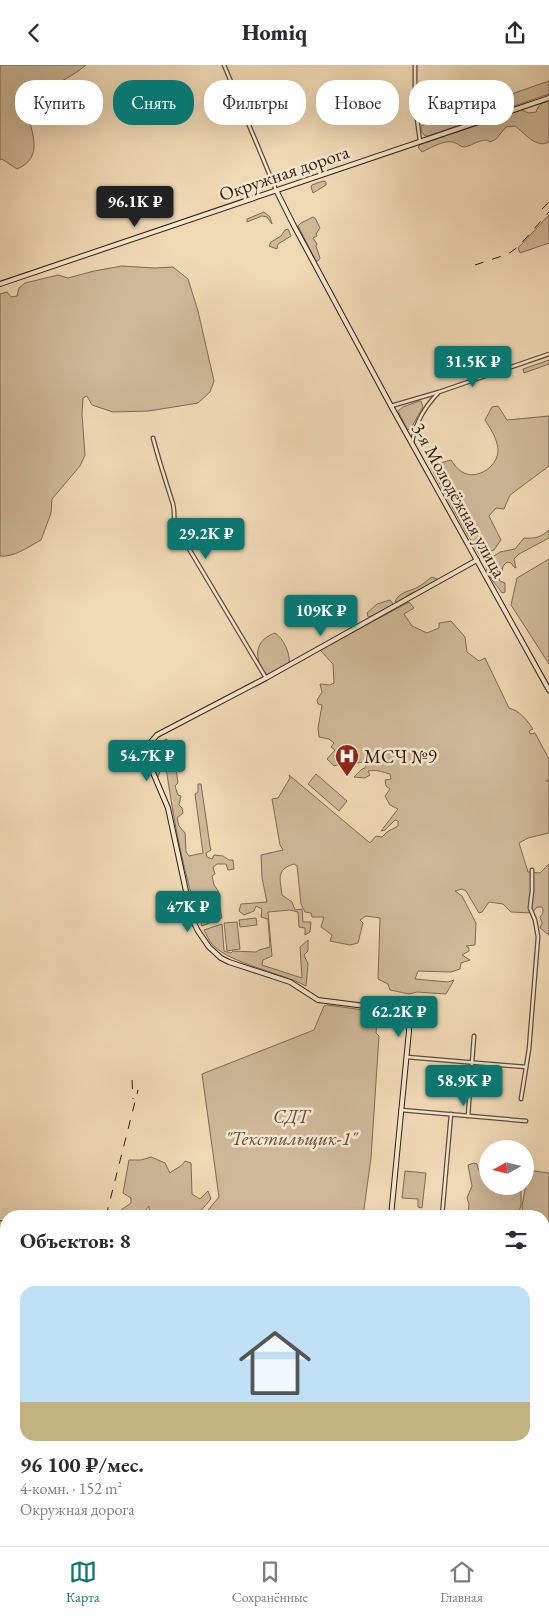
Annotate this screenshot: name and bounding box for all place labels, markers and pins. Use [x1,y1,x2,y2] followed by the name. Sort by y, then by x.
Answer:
[89,185,181,228] pin: 96.1K ₽
[427,345,519,388] pin: 31.5K ₽
[160,517,252,560] pin: 29.2K ₽
[280,595,362,637] pin: 109K ₽
[101,739,193,782] pin: 54.7K ₽
[334,743,360,777] hospital icon: МСЧ №9
[364,744,437,769] place label: МСЧ №9
[153,891,223,933] pin: 47K ₽
[353,995,445,1038] pin: 62.2K ₽
[418,1065,510,1107] pin: 58.9K ₽

